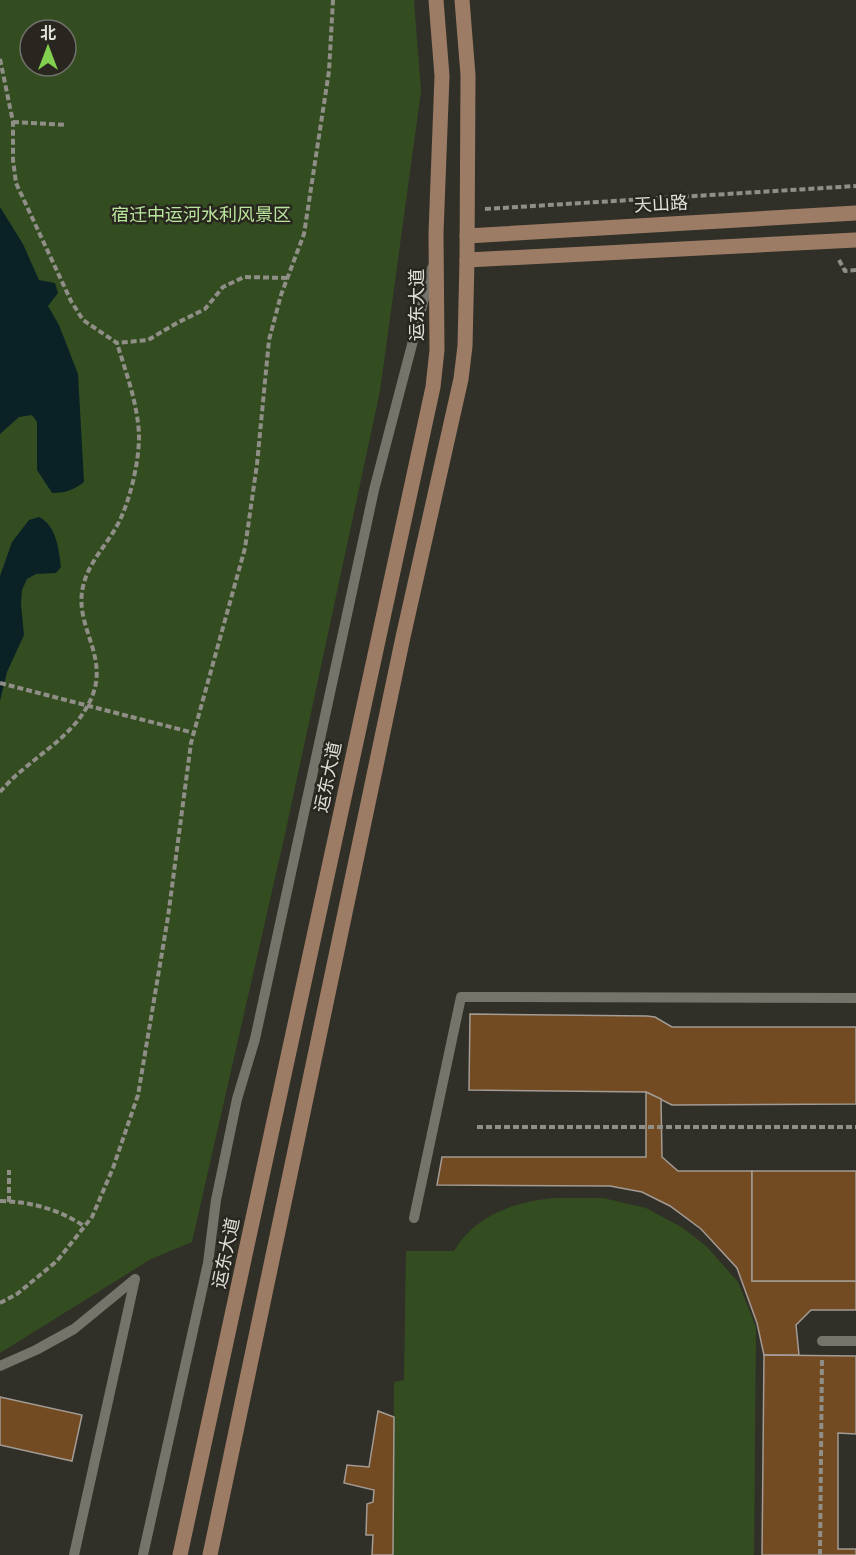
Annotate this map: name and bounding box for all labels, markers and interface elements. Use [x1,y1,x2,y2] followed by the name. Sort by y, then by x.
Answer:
[18,18,78,78] north arrow
[40,23,56,42] text: 北
[633,191,688,215] street label: 天山路
[111,203,291,225] park label: 宿迁中运河水利风景区
[405,269,427,341] street label: 运东大道
[309,739,345,814] street label: 运东大道
[207,1215,243,1290] street label: 运东大道

